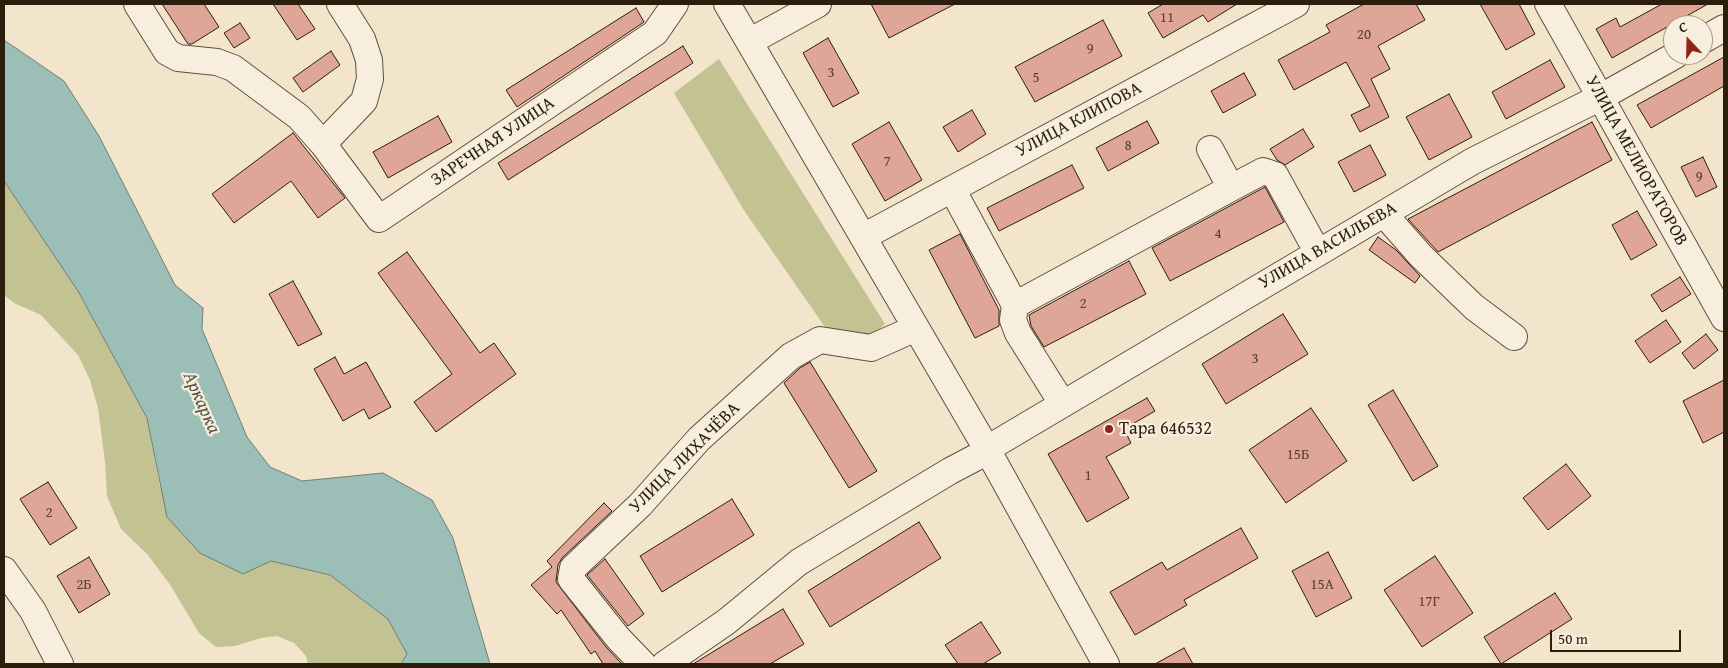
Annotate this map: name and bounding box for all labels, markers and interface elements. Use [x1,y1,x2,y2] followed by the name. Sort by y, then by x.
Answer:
[1160,9,1174,27] house number: 11
[1663,15,1713,65] north arrow
[1676,16,1690,38] text: С
[1357,26,1371,44] house number: 20
[1086,40,1094,58] house number: 9
[827,64,835,82] house number: 3
[1032,69,1040,87] house number: 5
[1580,72,1692,250] street label: УЛИЦА МЕЛИОРАТОРОВ
[1012,78,1146,162] street label: УЛИЦА КЛИПОВА
[427,93,559,191] street label: ЗАРЕЧНАЯ УЛИЦА
[1124,137,1132,155] house number: 8
[883,153,891,171] house number: 7
[1695,168,1703,186] house number: 9
[1255,198,1401,294] street label: УЛИЦА ВАСИЛЬЕВА
[1214,225,1222,243] house number: 4
[1079,295,1087,313] house number: 2
[1251,350,1259,368] house number: 3
[177,369,225,437] water label: Аркарка
[625,398,745,518] street label: УЛИЦА ЛИХАЧЁВА
[1119,418,1212,440] place label: Тара 646532
[1103,423,1115,435] marker: Тара 646532
[1287,446,1309,464] house number: 15Б
[1084,467,1092,485] house number: 1
[45,504,53,522] house number: 2
[76,576,92,594] house number: 2Б
[1310,576,1334,594] house number: 15А
[1418,593,1440,611] house number: 17Г
[1553,620,1684,652] scale bar
[1558,628,1588,649] text: 50 m

